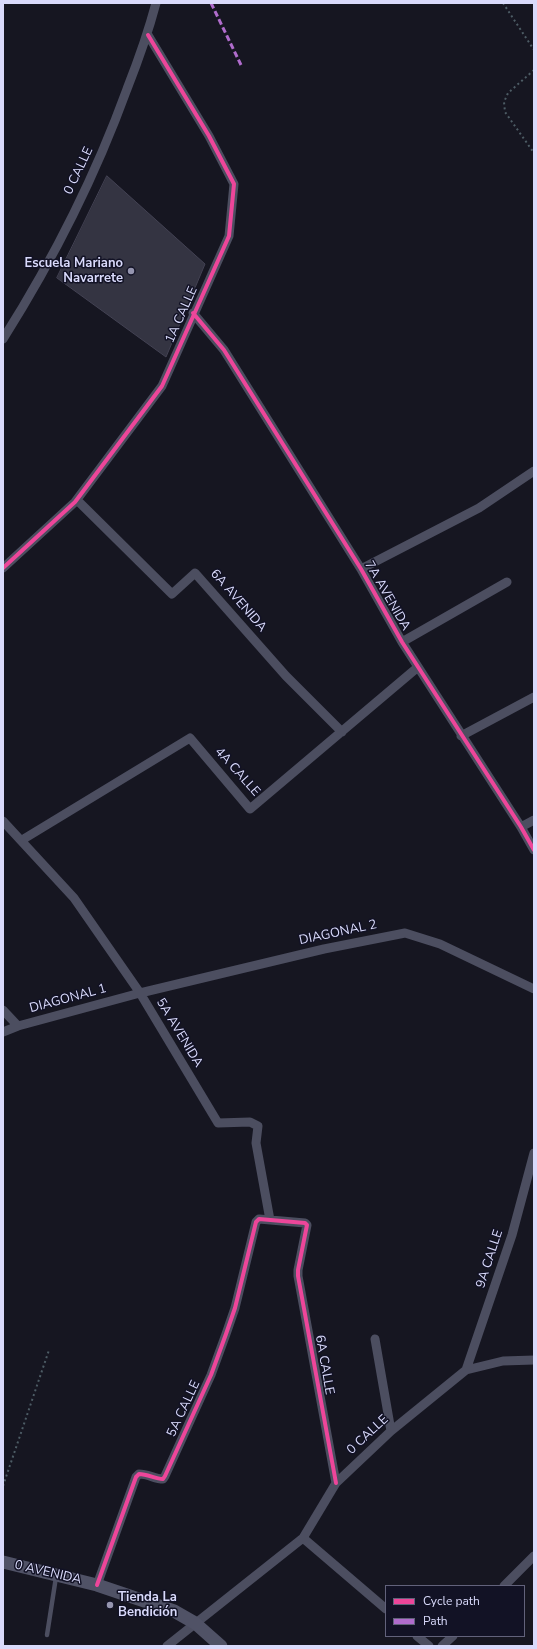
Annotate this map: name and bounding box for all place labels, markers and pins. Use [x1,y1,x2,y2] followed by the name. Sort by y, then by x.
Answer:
[24,256,123,287] place label: Escuela Mariano Navarrete
[126,266,136,276] marker: Escuela Mariano Navarrete
[118,1590,177,1621] place label: Tienda La Bendición
[105,1600,115,1610] marker: Tienda La Bendición

